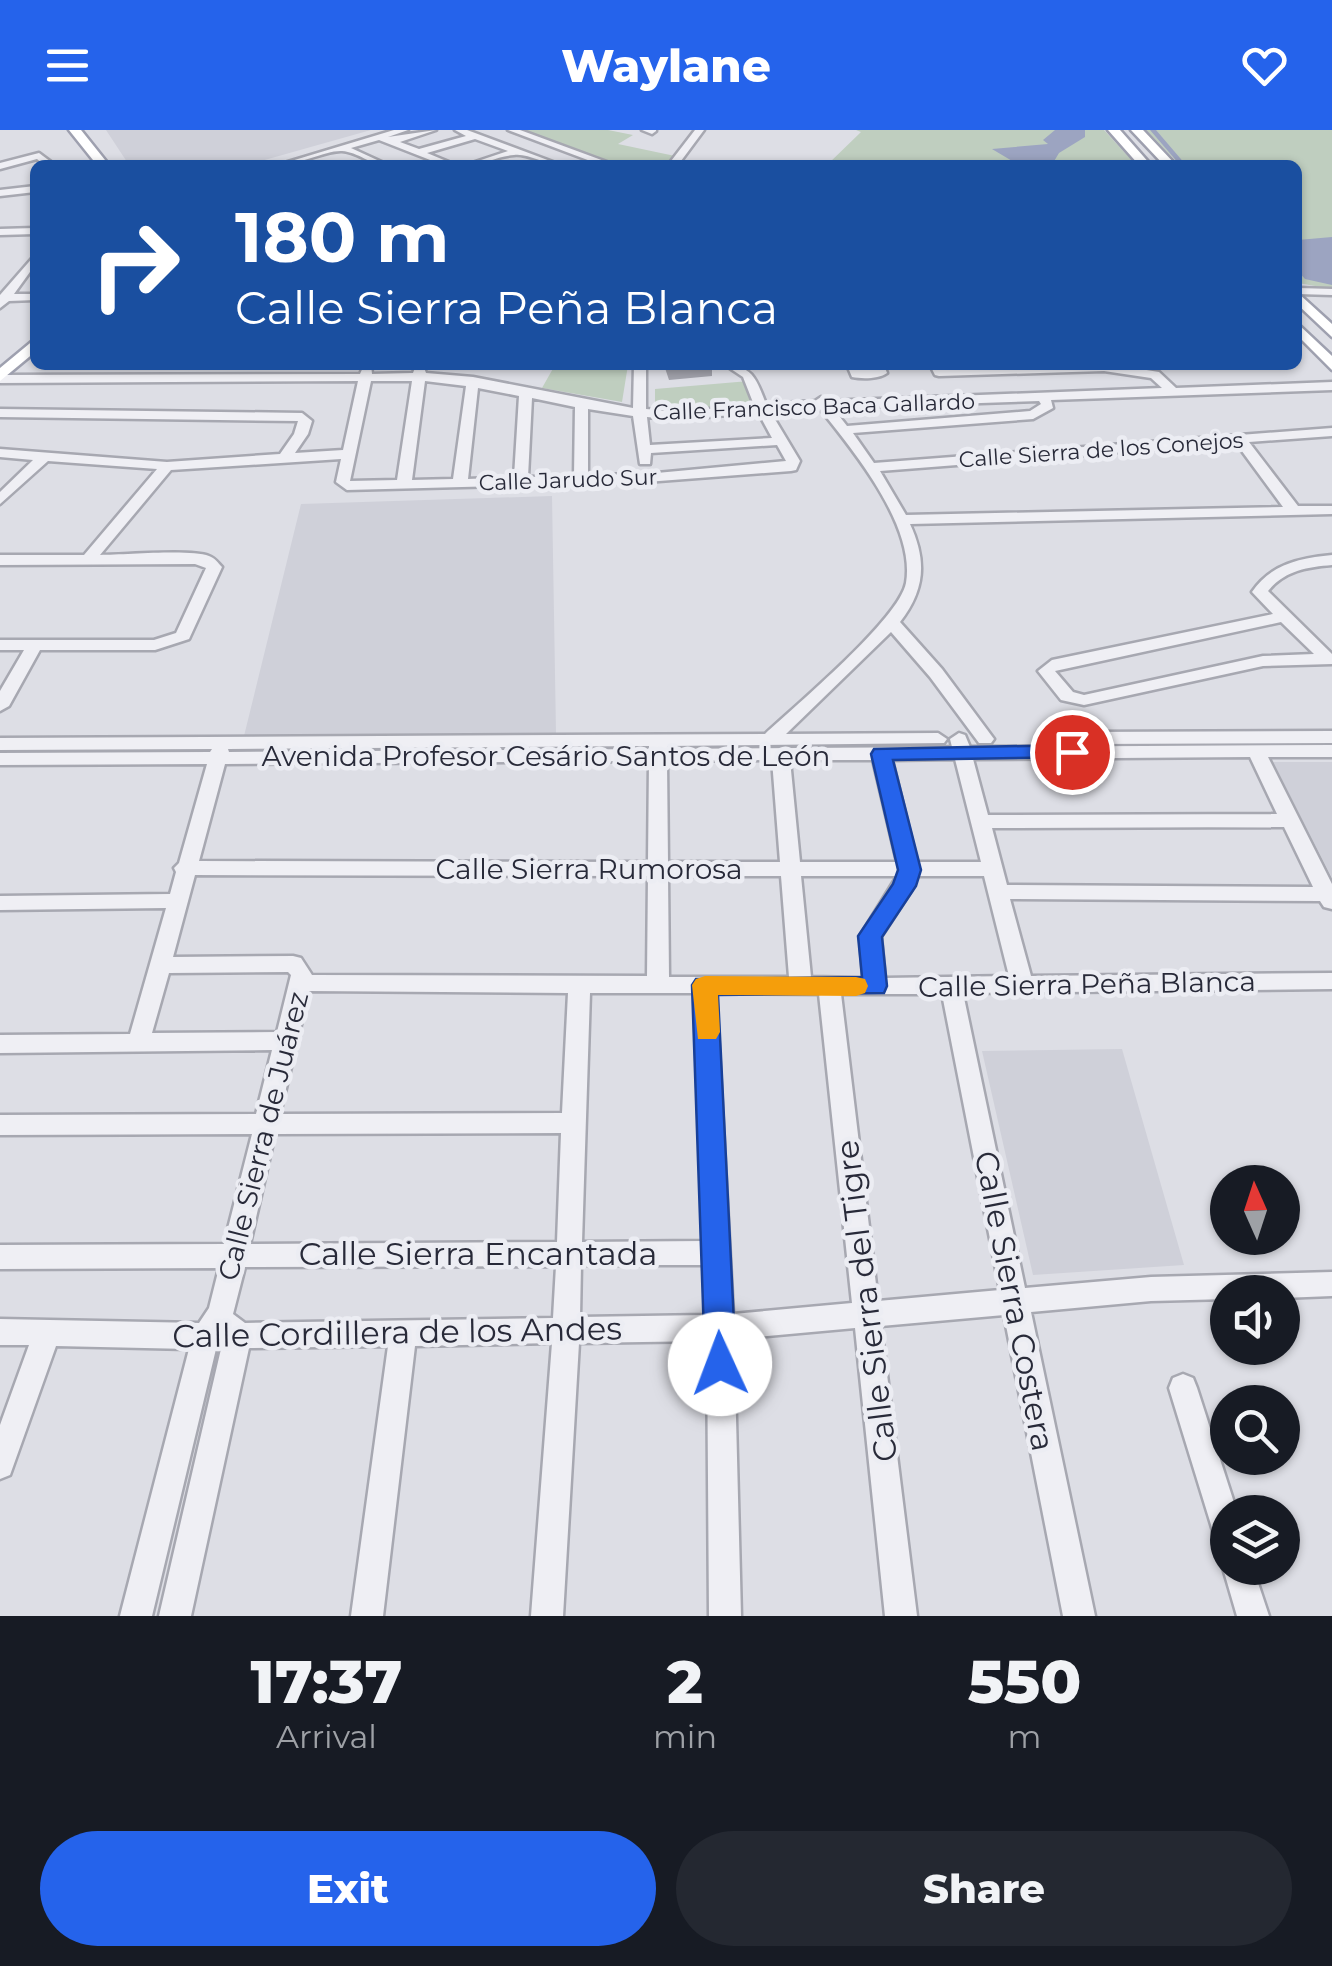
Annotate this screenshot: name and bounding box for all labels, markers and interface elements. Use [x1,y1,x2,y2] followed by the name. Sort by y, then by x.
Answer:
[40,38,95,93] icon: menu
[561,38,771,93] text: Waylane
[1237,38,1292,93] icon: heart
[235,194,449,280] text: 180 m
[70,200,200,330] icon: right
[235,280,778,335] text: Calle Sierra Peña Blanca
[653,388,975,426] street label: Calle Francisco Baca Gallardo
[958,427,1244,473] street label: Calle Sierra de los Conejos
[478,463,658,497] street label: Calle Jarudo Sur
[1030,710,1115,795] pin
[1045,725,1100,780] icon: arrive
[262,739,830,773] street label: Avenida Profesor Cesário Santos de León
[435,852,743,886] street label: Calle Sierra Rumorosa
[918,964,1256,1004] street label: Calle Sierra Peña Blanca
[211,988,315,1284] street label: Calle Sierra de Juárez
[827,1138,905,1464] street label: Calle Sierra del Tigre
[967,1148,1063,1454] street label: Calle Sierra Costera
[1210,1165,1300,1255] north arrow
[1210,1165,1300,1585] map controls
[299,1234,657,1273] street label: Calle Sierra Encantada
[1210,1275,1300,1365] button: sound
[172,1309,622,1355] street label: Calle Cordillera de los Andes
[668,1312,772,1416] position arrow
[1210,1385,1300,1475] button: search
[1210,1495,1300,1585] button: layers
[251,1645,402,1718] text: 17:37
[667,1645,703,1718] text: 2
[968,1645,1081,1718] text: 550
[276,1717,377,1756] text: Arrival
[653,1717,717,1756] text: min
[1008,1717,1042,1756] text: m
[40,1831,656,1946] button: Exit
[676,1831,1292,1946] button: Share

